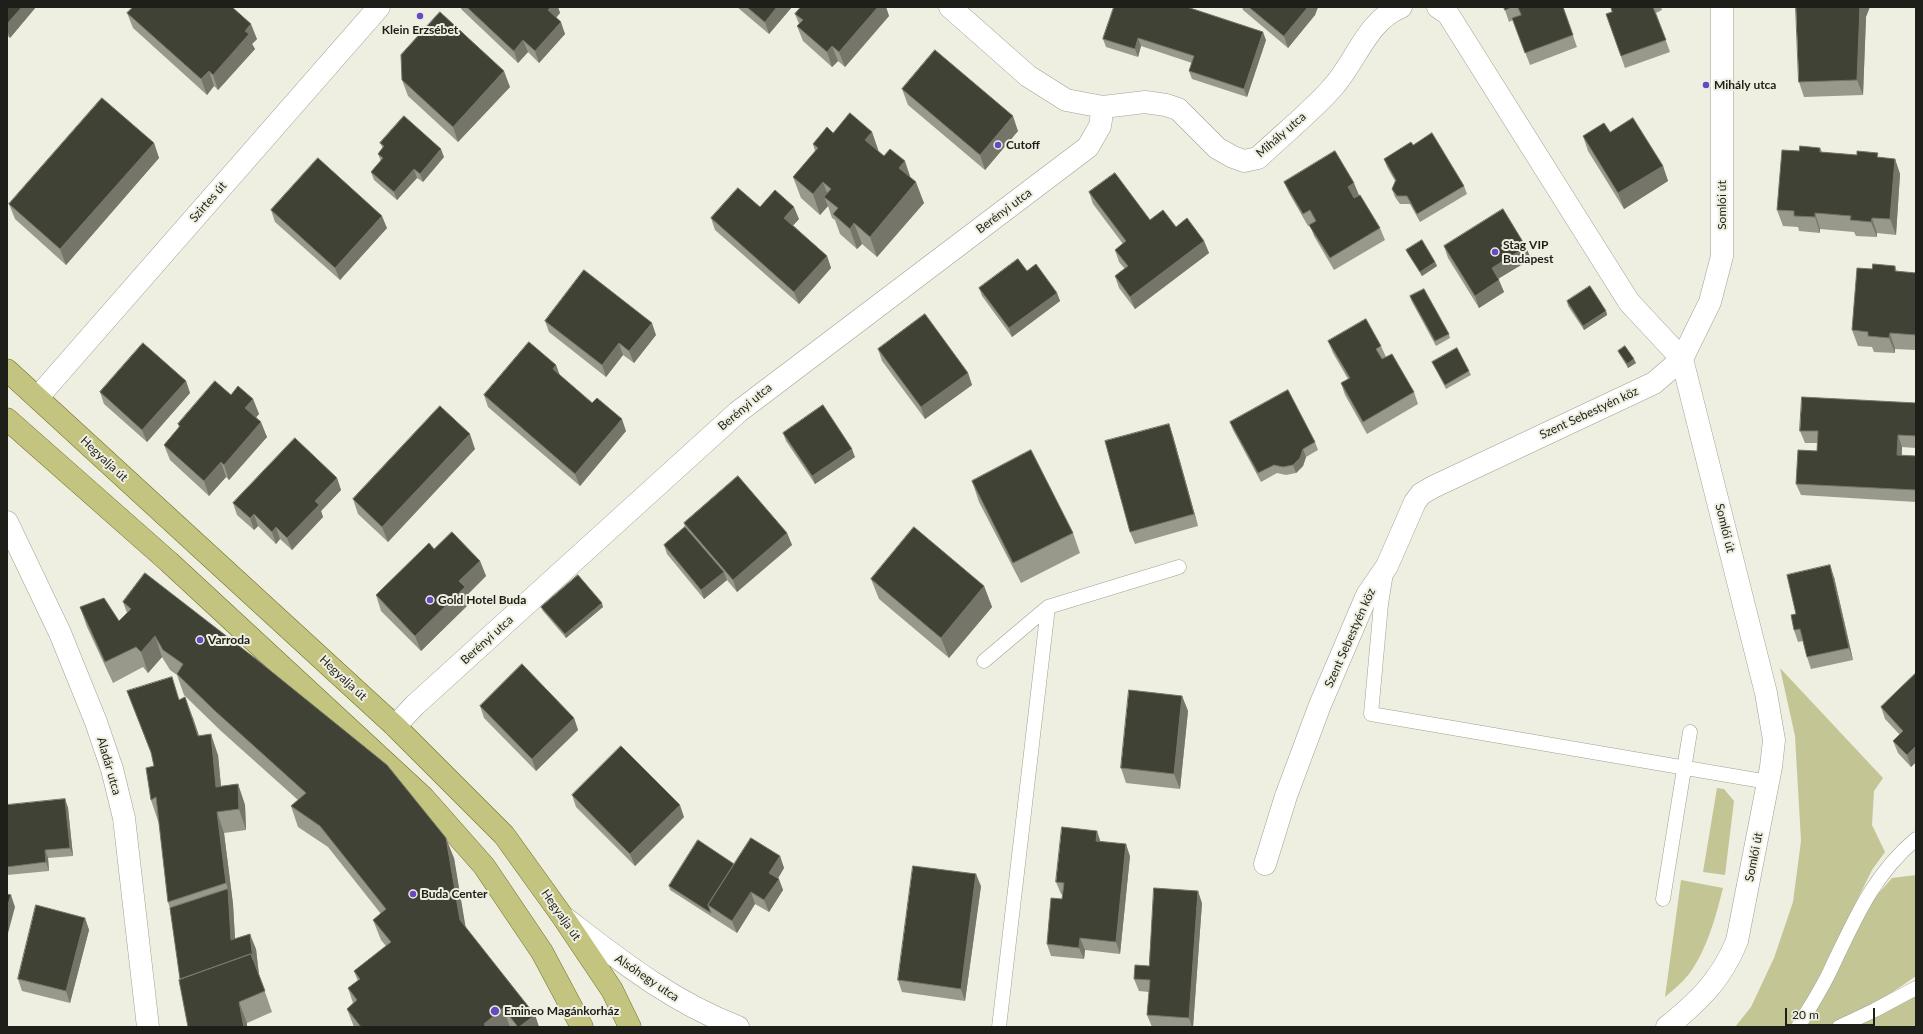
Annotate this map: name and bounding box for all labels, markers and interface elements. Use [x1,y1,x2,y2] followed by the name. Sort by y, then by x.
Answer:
[415,11,425,21] marker: Klein Erzsébet
[382,23,458,37] place label: Klein Erzsébet
[1714,78,1776,92] place label: Mihály utca
[1701,80,1711,90] marker: Mihály utca
[1253,109,1309,161] street label: Mihály utca
[1006,138,1040,152] place label: Cutoff
[993,140,1003,150] marker: Cutoff
[187,179,229,225] street label: Szirtes út
[1715,180,1729,230] street label: Somlói út
[973,185,1035,237] street label: Berényi utca
[1503,238,1553,266] place label: Stag VIP Budapest
[1490,247,1500,257] marker: Stag VIP Budapest
[715,380,775,434] street label: Berényi utca
[1537,384,1641,442] street label: Szent Sebestyén köz
[77,434,131,484] street label: Hegyalja út
[1712,502,1738,554] street label: Somlói út
[1322,586,1378,690] street label: Szent Sebestyén köz
[438,593,526,607] place label: Gold Hotel Buda
[425,595,435,605] marker: Gold Hotel Buda
[458,613,516,667] street label: Berényi utca
[208,633,250,647] place label: Varroda
[195,635,205,645] marker: Varroda
[316,653,370,703] street label: Hegyalja út
[94,735,124,797] street label: Aladár utca
[1742,831,1766,883] street label: Somlói út
[421,887,488,901] place label: Buda Center
[538,887,584,943] street label: Hegyalja út
[408,889,418,899] marker: Buda Center
[612,951,682,1005] street label: Alsóhegy utca
[1787,1000,1877,1026] scale bar
[504,1004,619,1018] place label: Emineo Magánkorház
[489,1005,501,1017] marker: Emineo Magánkorház
[1792,1007,1819,1022] text: 20 m

